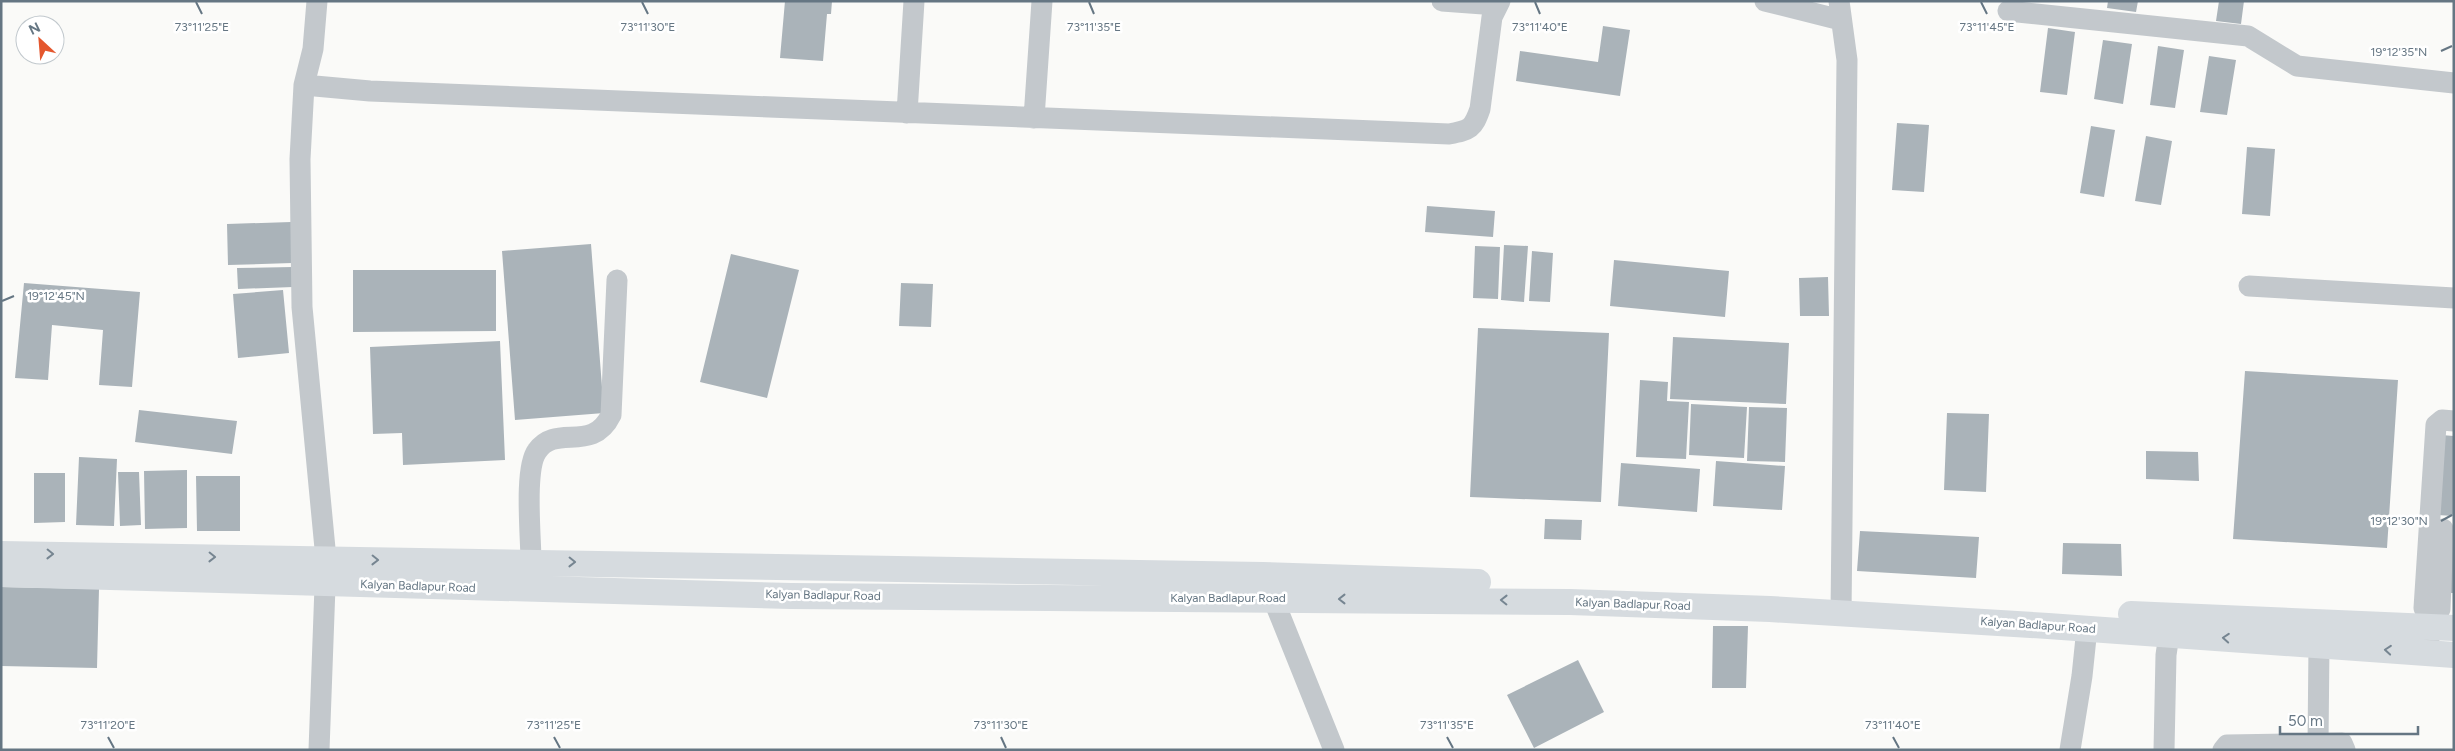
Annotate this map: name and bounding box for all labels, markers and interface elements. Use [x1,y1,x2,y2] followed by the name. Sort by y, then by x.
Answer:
[15,15,65,65] north arrow
[26,19,43,39] text: N
[175,20,229,34] text: 73°11'25"E
[621,20,675,34] text: 73°11'30"E
[1067,20,1121,34] text: 73°11'35"E
[1512,20,1568,34] text: 73°11'40"E
[1959,20,2015,34] text: 73°11'45"E
[2371,45,2427,59] text: 19°12'35"N
[27,289,85,303] text: 19°12'45"N
[2370,514,2428,528] text: 19°12'30"N
[46,549,54,560] one-way arrow
[209,552,217,563] one-way arrow
[372,555,379,565] one-way arrow
[569,557,577,567] one-way arrow
[360,577,476,595] street label: Kalyan Badlapur Road
[765,587,881,603] street label: Kalyan Badlapur Road
[1170,591,1286,605] street label: Kalyan Badlapur Road
[1337,594,1345,604] one-way arrow
[1500,595,1508,605] one-way arrow
[1575,595,1691,613] street label: Kalyan Badlapur Road
[1980,614,2096,636] street label: Kalyan Badlapur Road
[2221,632,2229,643] one-way arrow
[2383,645,2391,656] one-way arrow
[2280,704,2418,736] scale bar
[2288,712,2323,730] text: 50 m
[80,718,136,732] text: 73°11'20"E
[527,718,581,732] text: 73°11'25"E
[974,718,1028,732] text: 73°11'30"E
[1420,718,1474,732] text: 73°11'35"E
[1865,718,1921,732] text: 73°11'40"E

